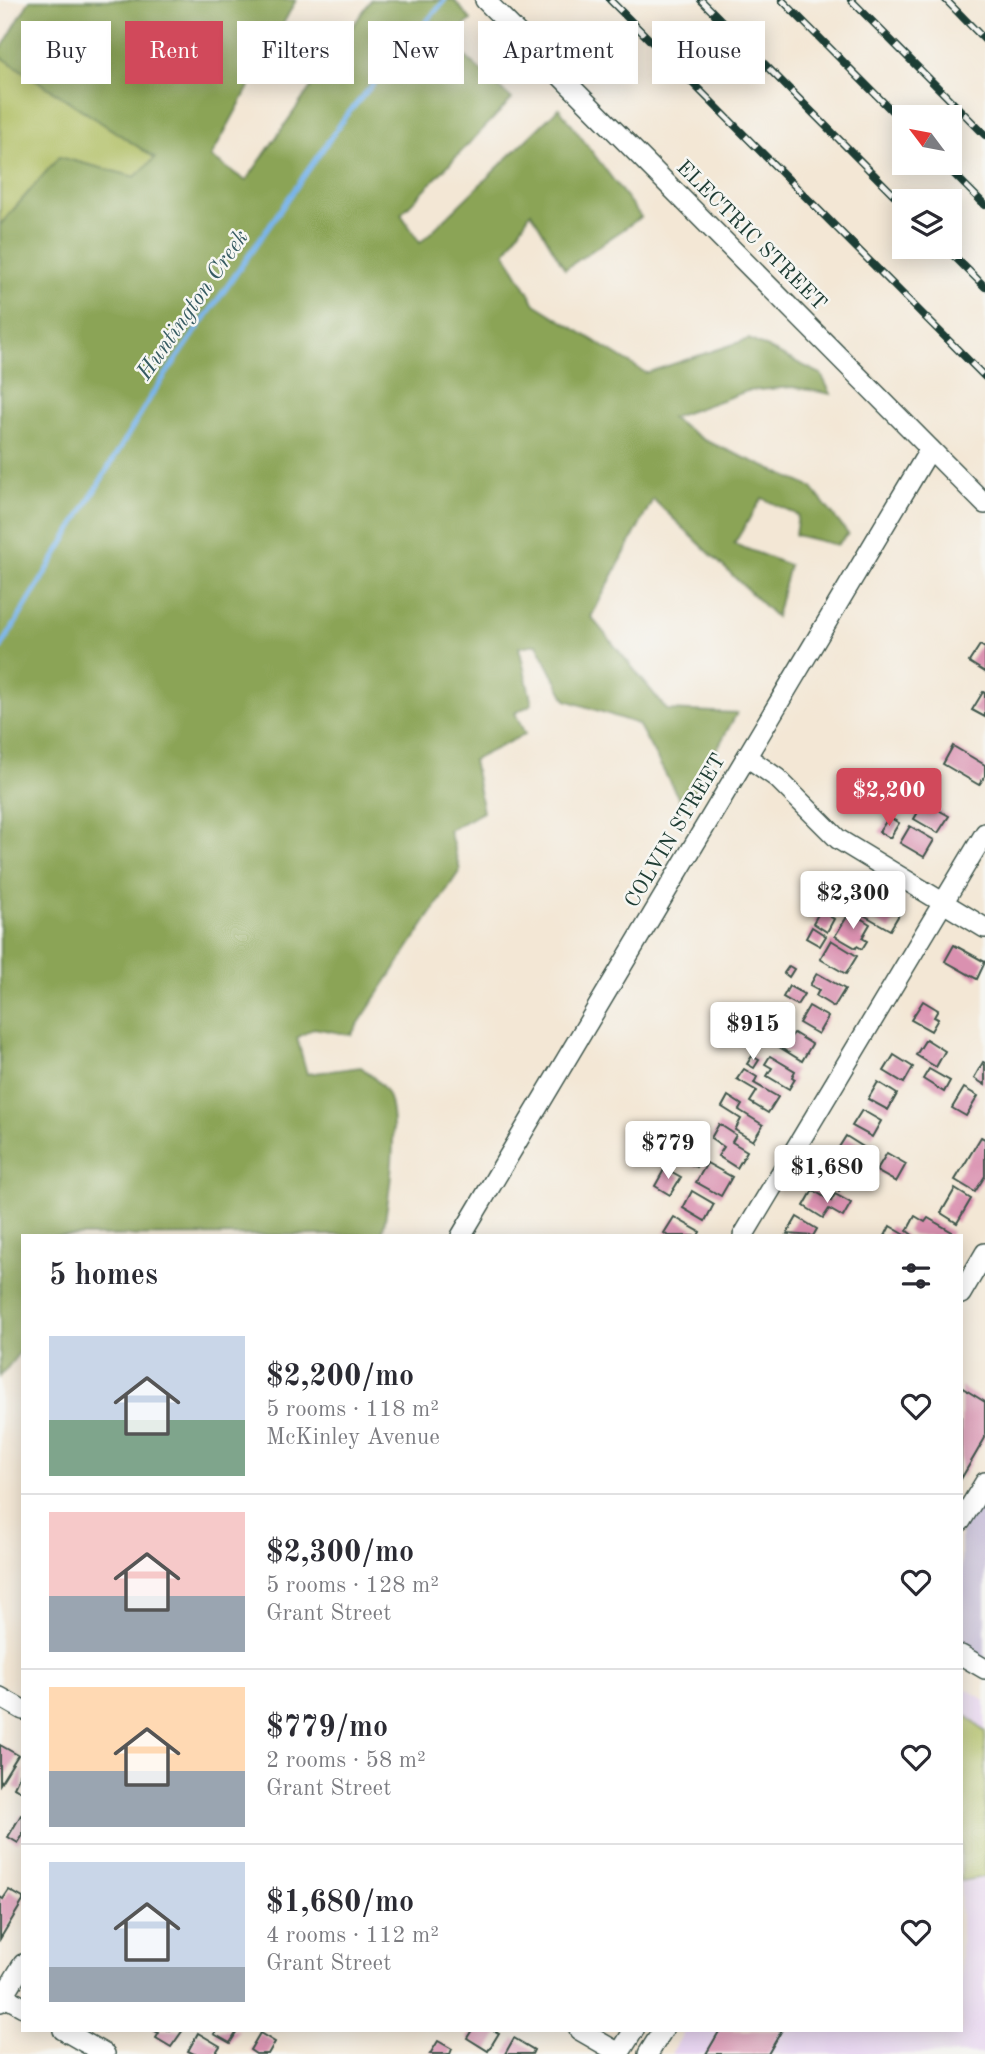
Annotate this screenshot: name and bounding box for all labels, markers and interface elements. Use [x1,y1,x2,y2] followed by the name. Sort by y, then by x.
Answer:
[21,21,111,84] chip: Buy
[125,21,223,84] chip: Rent
[237,21,354,84] chip: Filters
[368,21,464,84] chip: New
[478,21,638,84] chip: Apartment
[652,21,765,84] chip: House
[892,105,962,175] north arrow
[892,105,962,259] map controls
[672,157,830,315] street label: ELECTRIC STREET
[892,189,962,259] button: layers
[132,226,254,385] water label: Huntington Creek
[622,750,730,912] street label: COLVIN STREET
[832,768,946,828] pin: $2,200
[852,779,926,802] text: $2,200
[796,872,910,931] pin: $2,300
[816,882,890,905] text: $2,300
[712,1002,794,1062] pin: $915
[726,1013,780,1036] text: $915
[627,1122,709,1181] pin: $779
[641,1132,695,1155] text: $779
[770,1146,884,1205] pin: $1,680
[790,1156,864,1179] text: $1,680
[897,1257,935,1295] icon: filters
[49,1261,158,1291] text: 5 homes
[266,1362,414,1392] text: $2,200/mo
[105,1364,189,1448] icon: home
[897,1387,935,1425] icon: heart
[266,1398,439,1421] text: 5 rooms · 118 m²
[266,1426,440,1449] text: McKinley Avenue
[266,1538,414,1568] text: $2,300/mo
[105,1540,189,1624] icon: home
[897,1563,935,1601] icon: heart
[266,1574,439,1597] text: 5 rooms · 128 m²
[266,1602,391,1625] text: Grant Street
[266,1713,388,1743] text: $779/mo
[105,1715,189,1799] icon: home
[897,1738,935,1776] icon: heart
[266,1749,426,1772] text: 2 rooms · 58 m²
[266,1777,391,1800] text: Grant Street
[266,1888,414,1918] text: $1,680/mo
[105,1890,189,1974] icon: home
[897,1913,935,1951] icon: heart
[266,1924,439,1947] text: 4 rooms · 112 m²
[266,1952,391,1975] text: Grant Street

